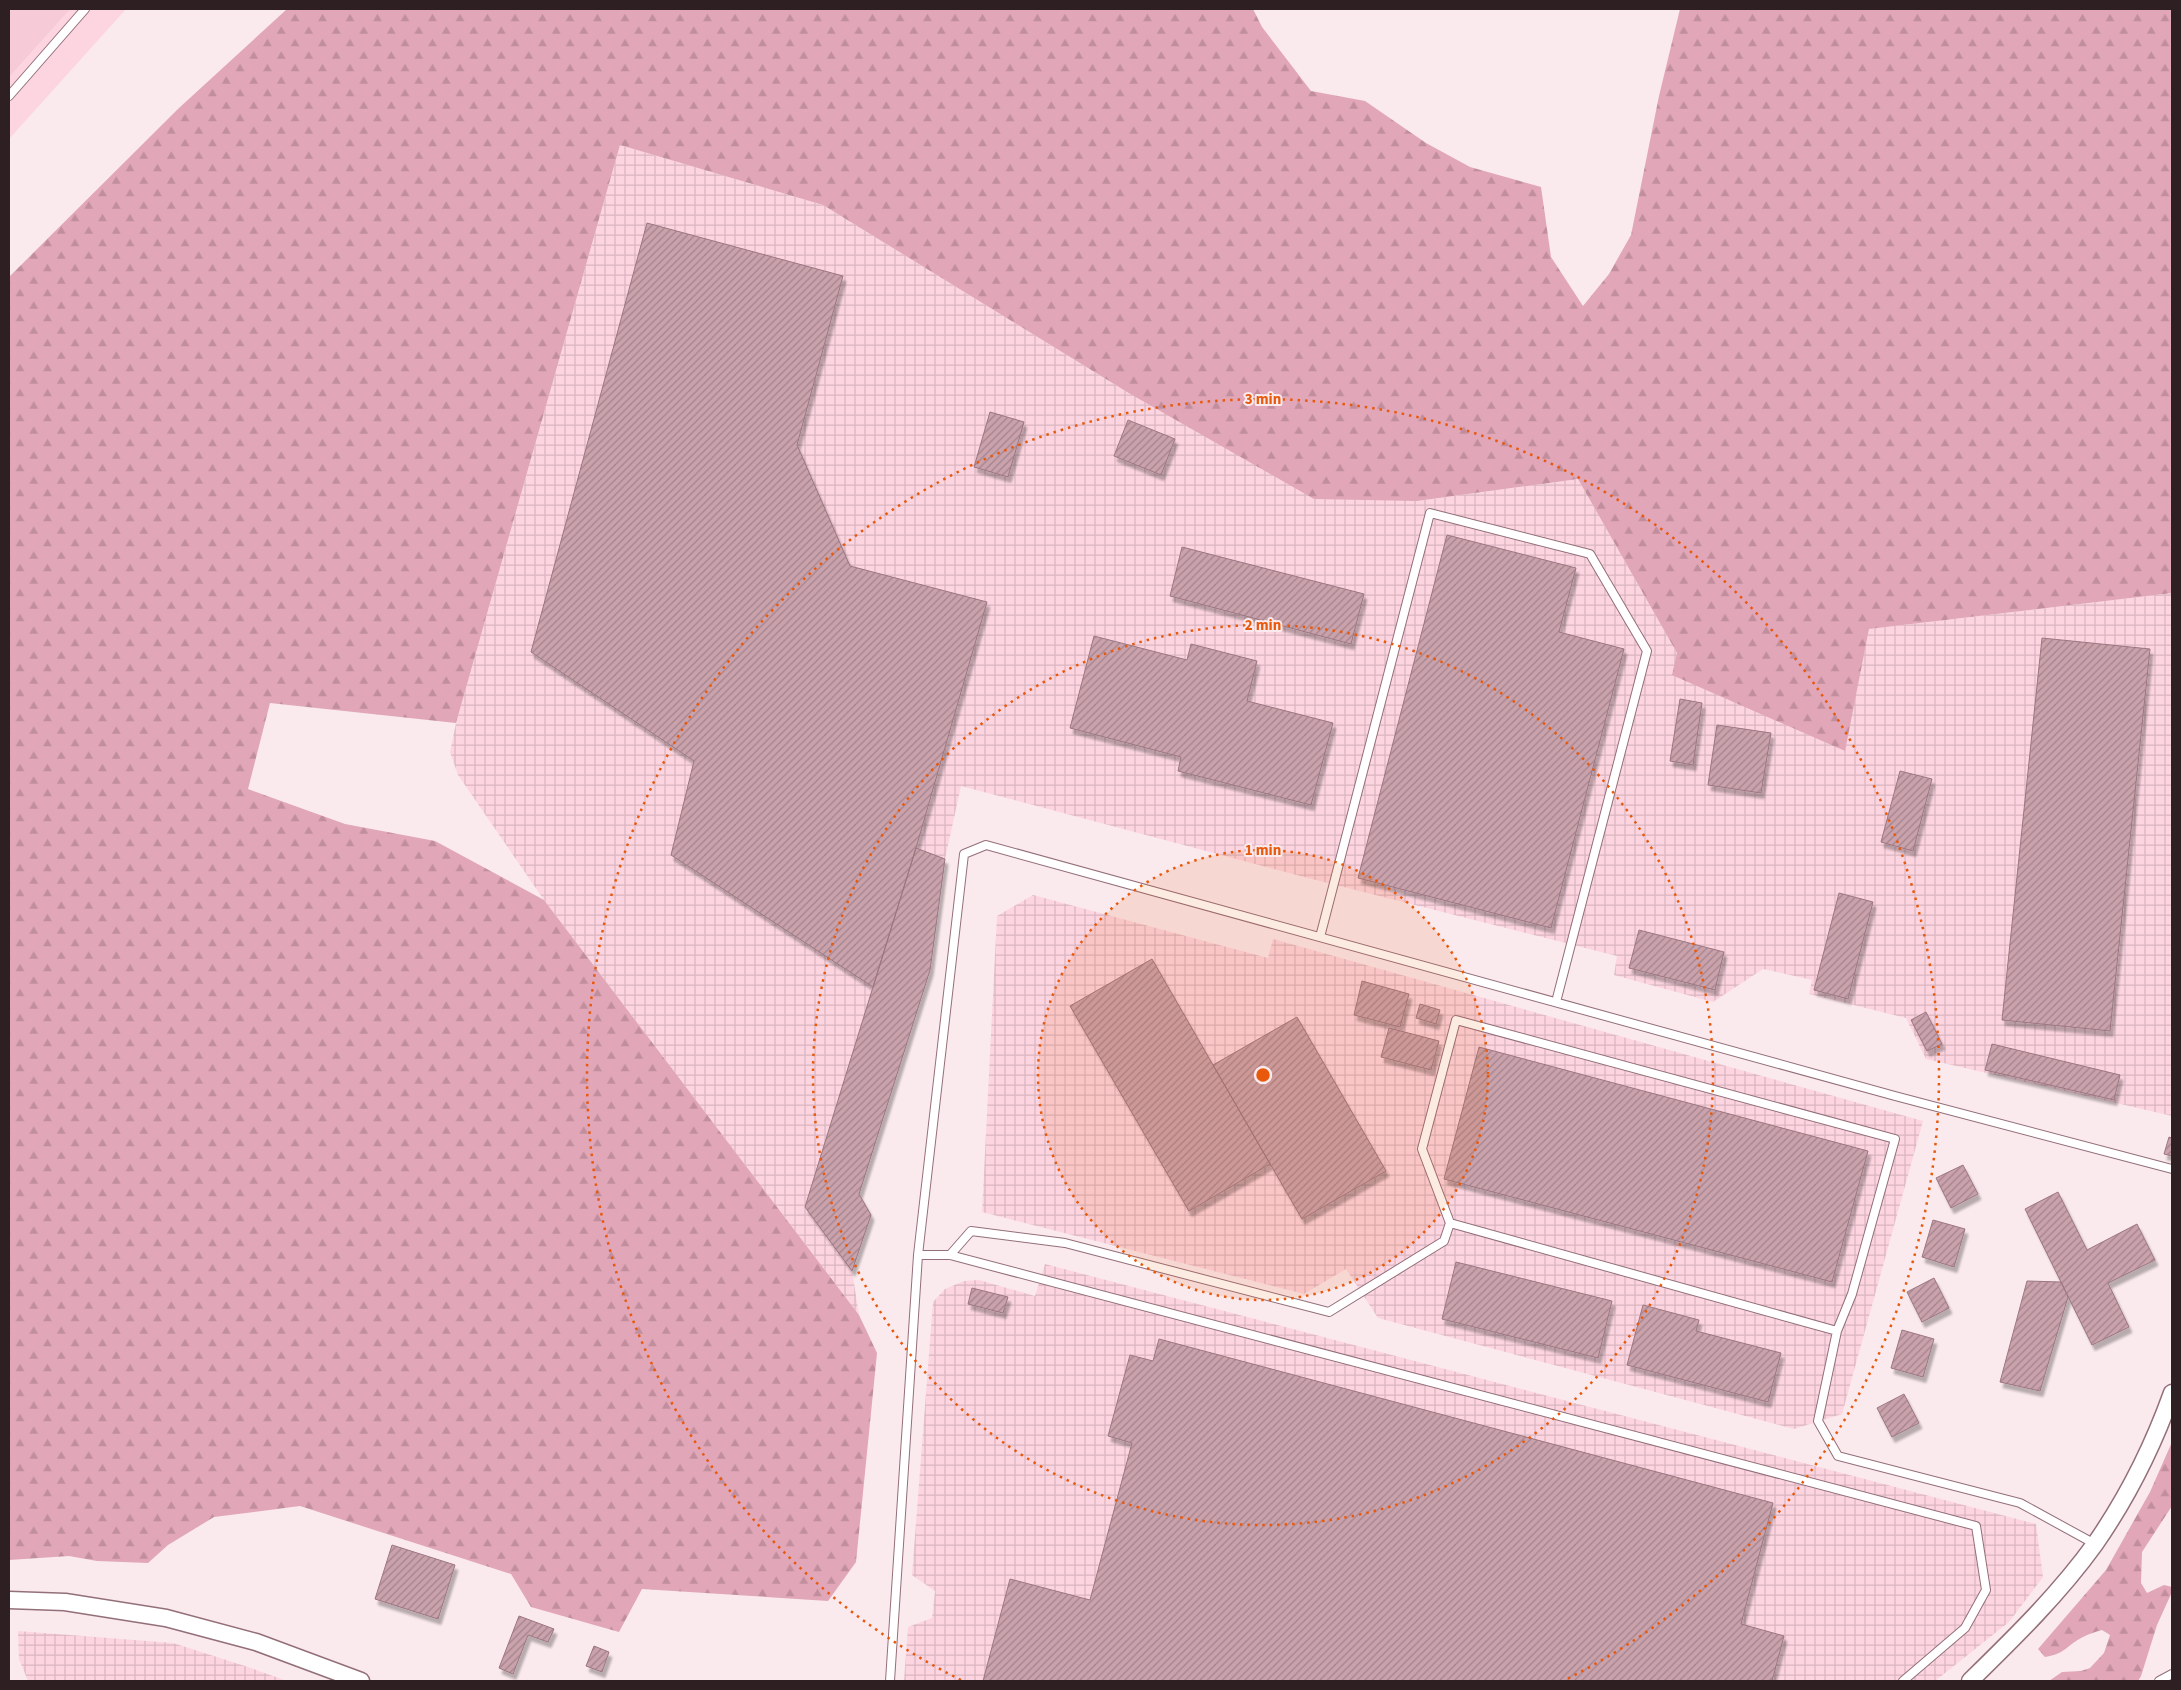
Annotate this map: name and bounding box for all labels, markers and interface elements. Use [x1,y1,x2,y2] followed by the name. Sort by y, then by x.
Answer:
[1245,389,1281,410] text: 3 min
[1245,615,1281,636] text: 2 min
[1245,840,1281,861] text: 1 min
[1254,1066,1272,1084] centre of rings

